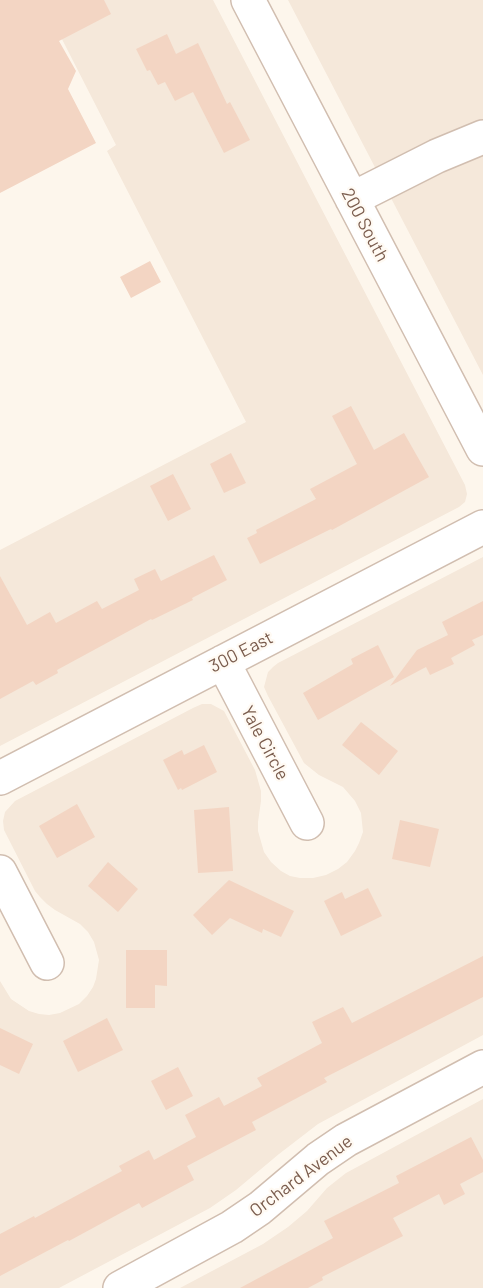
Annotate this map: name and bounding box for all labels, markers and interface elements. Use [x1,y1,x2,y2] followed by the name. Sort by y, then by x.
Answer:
[337,185,393,265] street label: 200 South
[206,627,276,677] street label: 300 East
[236,702,294,784] street label: Yale Circle
[245,1130,357,1222] street label: Orchard Avenue

